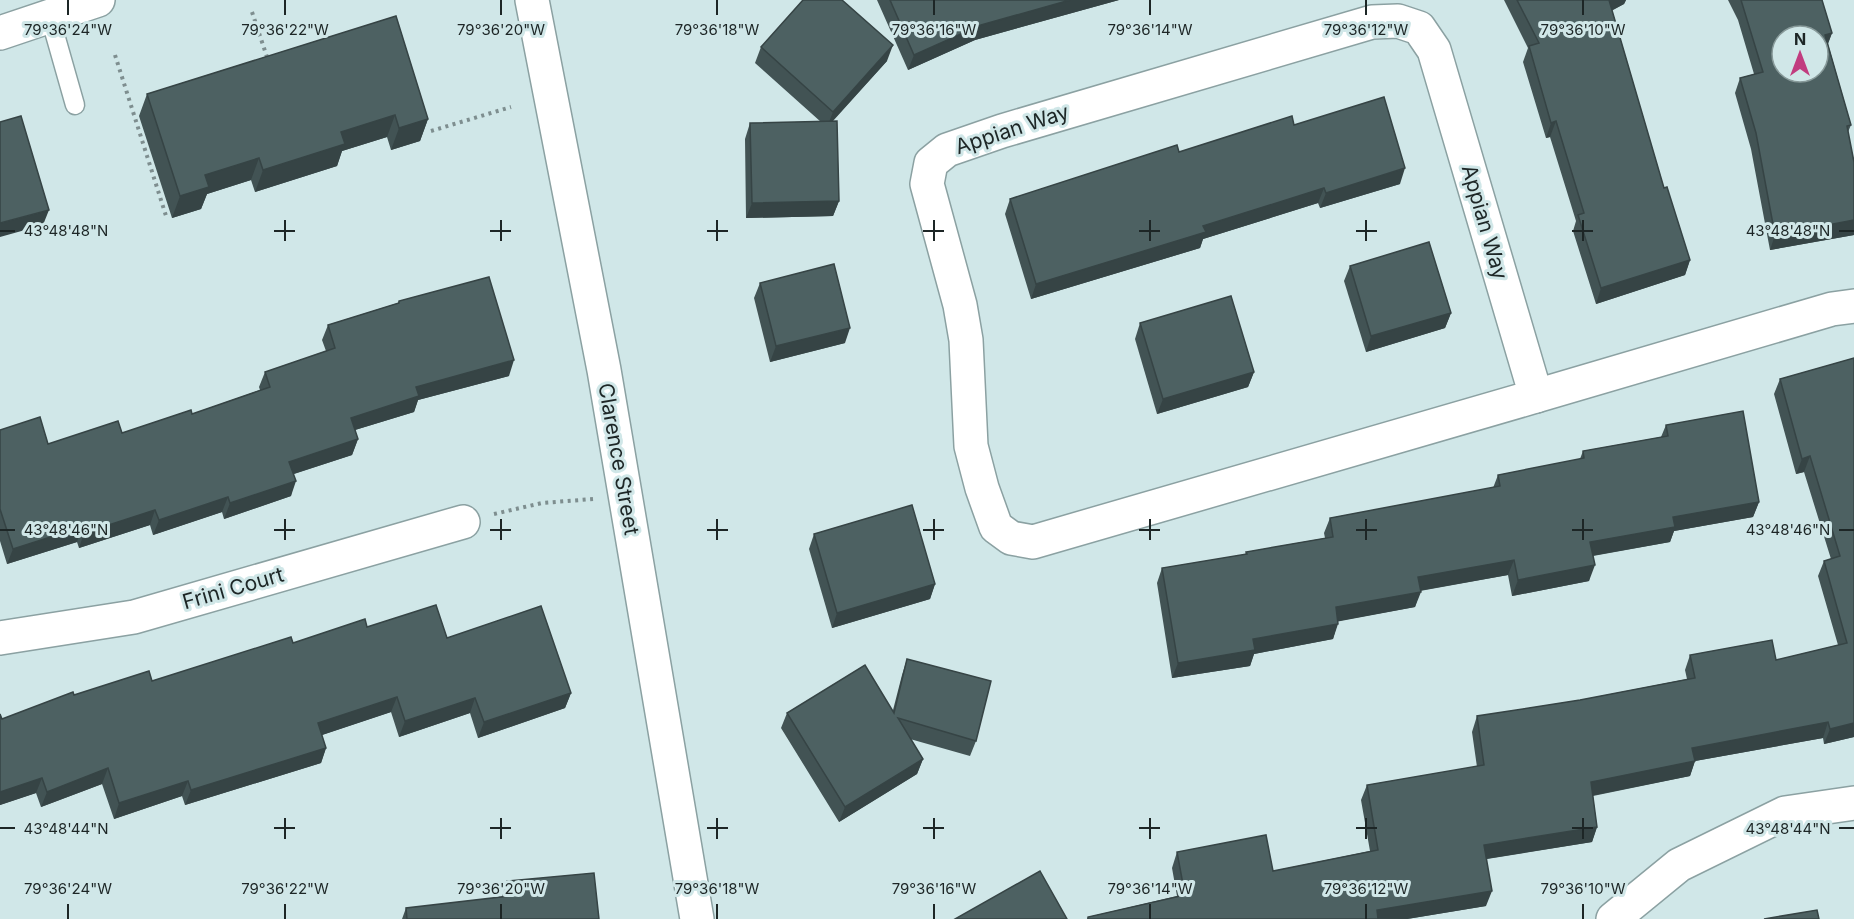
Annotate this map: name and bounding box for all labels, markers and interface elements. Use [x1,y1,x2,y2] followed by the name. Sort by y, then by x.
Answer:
[24,20,112,39] text: 79°36'24"W
[241,20,329,39] text: 79°36'22"W
[457,20,545,39] text: 79°36'20"W
[675,20,760,39] text: 79°36'18"W
[892,20,977,39] text: 79°36'16"W
[1107,20,1193,39] text: 79°36'14"W
[1324,20,1408,39] text: 79°36'12"W
[1541,20,1626,39] text: 79°36'10"W
[1770,24,1830,84] north arrow
[1794,29,1806,49] text: N
[952,99,1072,159] street label: Appian Way
[1457,162,1513,282] street label: Appian Way
[24,221,108,240] text: 43°48'48"N
[1746,221,1830,240] text: 43°48'48"N
[593,381,645,537] street label: Clarence Street
[24,520,108,539] text: 43°48'46"N
[1746,520,1830,539] text: 43°48'46"N
[180,562,287,614] street label: Frini Court
[23,819,109,838] text: 43°48'44"N
[1745,819,1831,838] text: 43°48'44"N
[24,879,112,898] text: 79°36'24"W
[241,879,329,898] text: 79°36'22"W
[457,879,545,898] text: 79°36'20"W
[675,879,760,898] text: 79°36'18"W
[892,879,977,898] text: 79°36'16"W
[1107,879,1193,898] text: 79°36'14"W
[1324,879,1408,898] text: 79°36'12"W
[1541,879,1626,898] text: 79°36'10"W

